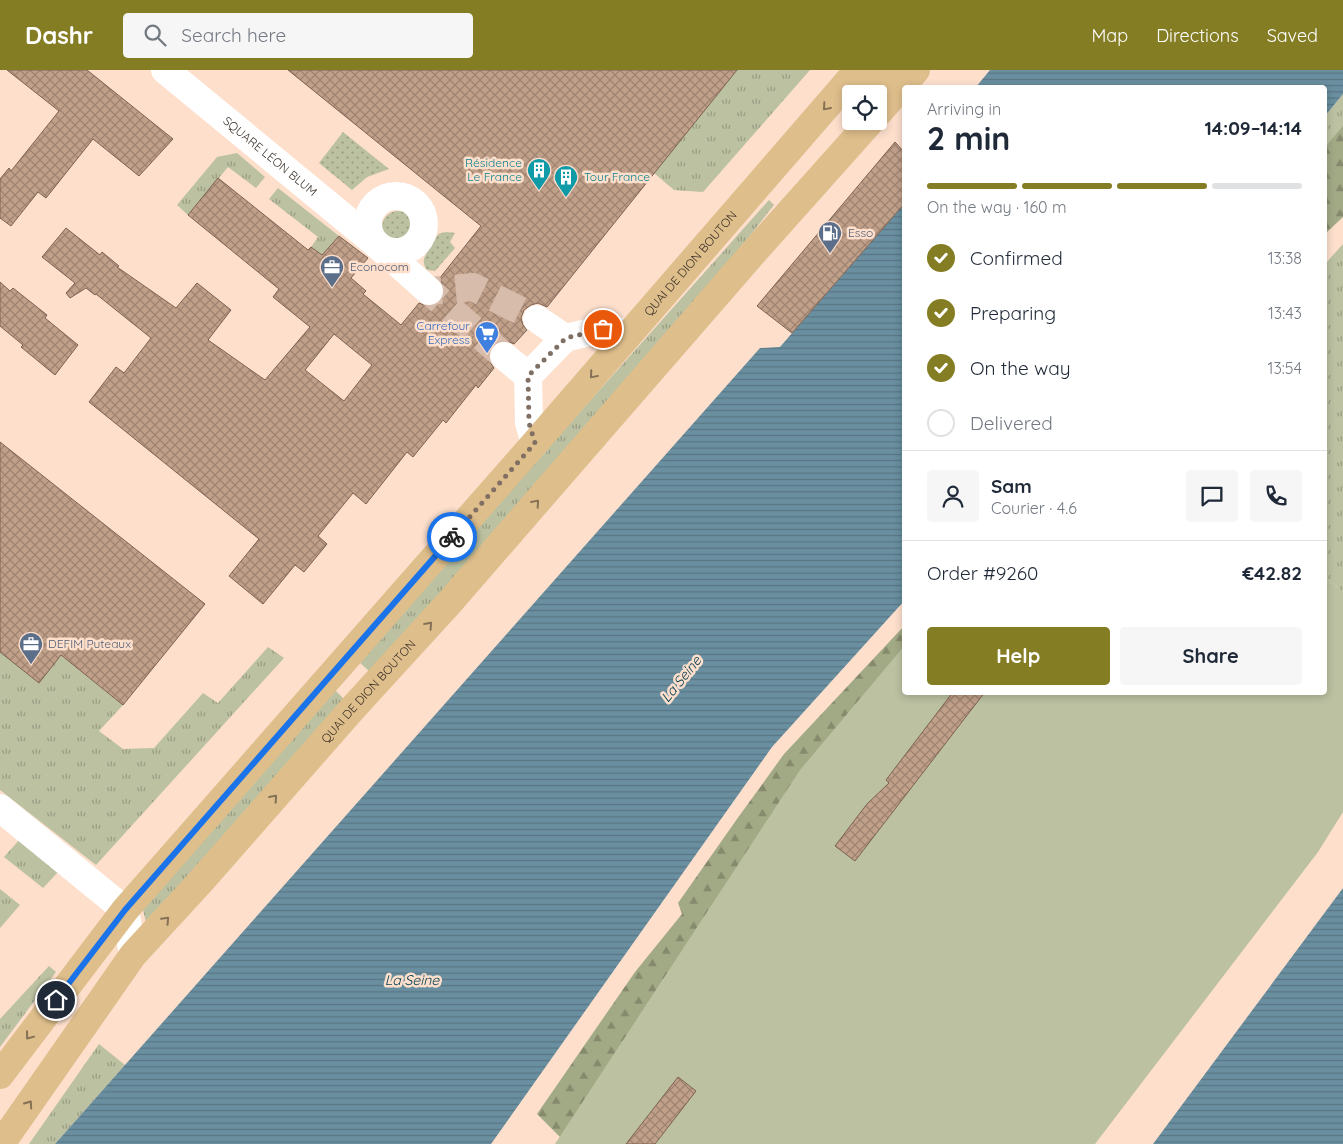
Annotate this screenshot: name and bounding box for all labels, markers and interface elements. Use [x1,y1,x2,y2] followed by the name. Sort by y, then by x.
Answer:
[123,13,473,58] search box
[25,20,93,50] text: Dashr
[141,21,169,49] icon: search
[181,23,286,47] text: Search here
[1091,24,1128,47] text: Map
[1156,24,1239,47] text: Directions
[1267,24,1318,47] text: Saved
[842,85,887,130] map controls
[842,85,887,130] button: locate
[927,99,1001,119] text: Arriving in
[823,101,832,110] one-way arrow
[220,113,320,199] street label: SQUARE LÉON BLUM
[1204,116,1302,140] text: 14:09–14:14
[927,118,1010,158] text: 2 min
[465,155,522,184] place label: Résidence Le France
[526,157,552,191] building icon: Résidence Le France
[553,164,579,198] building icon: Tour France
[584,169,650,184] place label: Tour France
[927,197,1067,217] text: On the way · 160 m
[641,208,740,319] street label: QUAI DE DION BOUTON
[817,220,843,254] fuel station icon: Esso
[848,225,873,240] place label: Esso
[927,244,955,272] icon: check
[970,246,1063,270] text: Confirmed
[1268,248,1302,268] text: 13:38
[319,254,345,288] office icon: Econocom
[350,259,409,274] place label: Econocom
[927,299,955,327] icon: check
[970,301,1056,325] text: Preparing
[1268,303,1302,323] text: 13:43
[582,308,624,350] pin
[589,315,617,343] icon: bag
[417,318,470,347] place label: Carrefour Express
[474,320,500,354] supermarket icon: Carrefour Express
[927,354,955,382] icon: check
[970,356,1071,380] text: On the way
[1268,358,1302,378] text: 13:54
[590,370,599,379] one-way arrow
[970,411,1053,435] text: Delivered
[927,470,979,522] button: person
[1186,470,1238,522] button: chat
[1250,470,1302,522] button: phone
[991,474,1032,498] text: Sam
[991,498,1077,518] text: Courier · 4.6
[530,499,539,508] one-way arrow
[427,512,477,562] courier
[438,523,466,551] icon: bike
[927,561,1038,585] text: Order #9260
[1242,561,1302,585] text: €42.82
[423,621,432,630] one-way arrow
[927,627,1110,685] button: Help
[1120,627,1302,685] button: Share
[18,631,44,665] office icon: DEFIM Puteaux
[48,636,131,651] place label: DEFIM Puteaux
[318,636,419,746] street label: QUAI DE DION BOUTON
[657,651,706,706] water label: La Seine
[268,795,277,804] one-way arrow
[160,916,169,925] one-way arrow
[385,971,440,989] water label: La Seine
[35,979,77,1021] pin
[42,986,70,1014] icon: home
[27,1030,35,1039] one-way arrow
[23,1100,32,1110] one-way arrow

